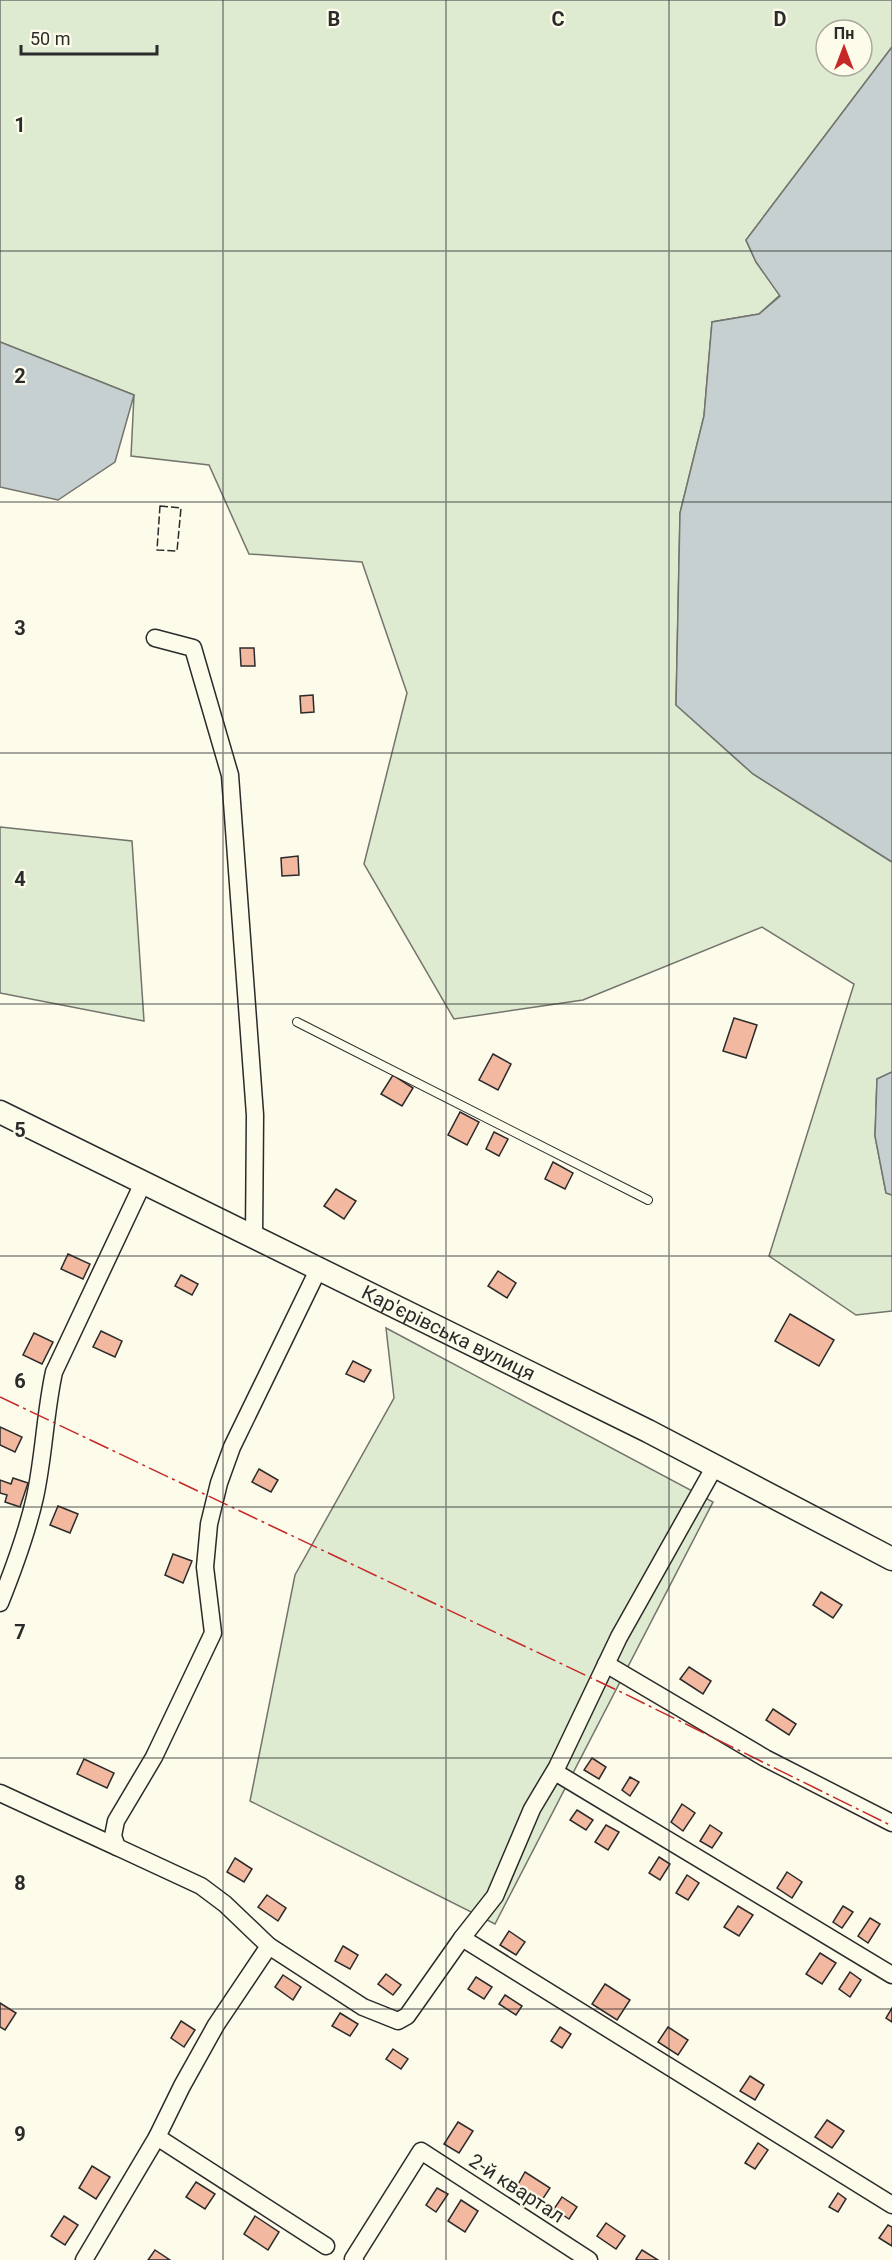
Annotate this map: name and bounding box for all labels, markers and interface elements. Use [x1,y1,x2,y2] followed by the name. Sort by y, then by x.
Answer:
[328,7,340,31] text: B
[551,7,565,31] text: C
[774,7,787,31] text: D
[21,18,158,56] scale bar
[814,18,874,78] north arrow
[834,24,854,43] text: Пн
[30,28,70,49] text: 50 m
[14,113,26,137] text: 1
[14,364,26,388] text: 2
[14,616,26,640] text: 3
[14,867,26,891] text: 4
[14,1118,26,1142] text: 5
[358,1280,539,1386] street label: Кар'єрівська вулиця
[14,1369,26,1393] text: 6
[14,1620,26,1644] text: 7
[14,1871,26,1895] text: 8
[14,2122,26,2146] text: 9
[465,2148,569,2228] street label: 2-й квартал

